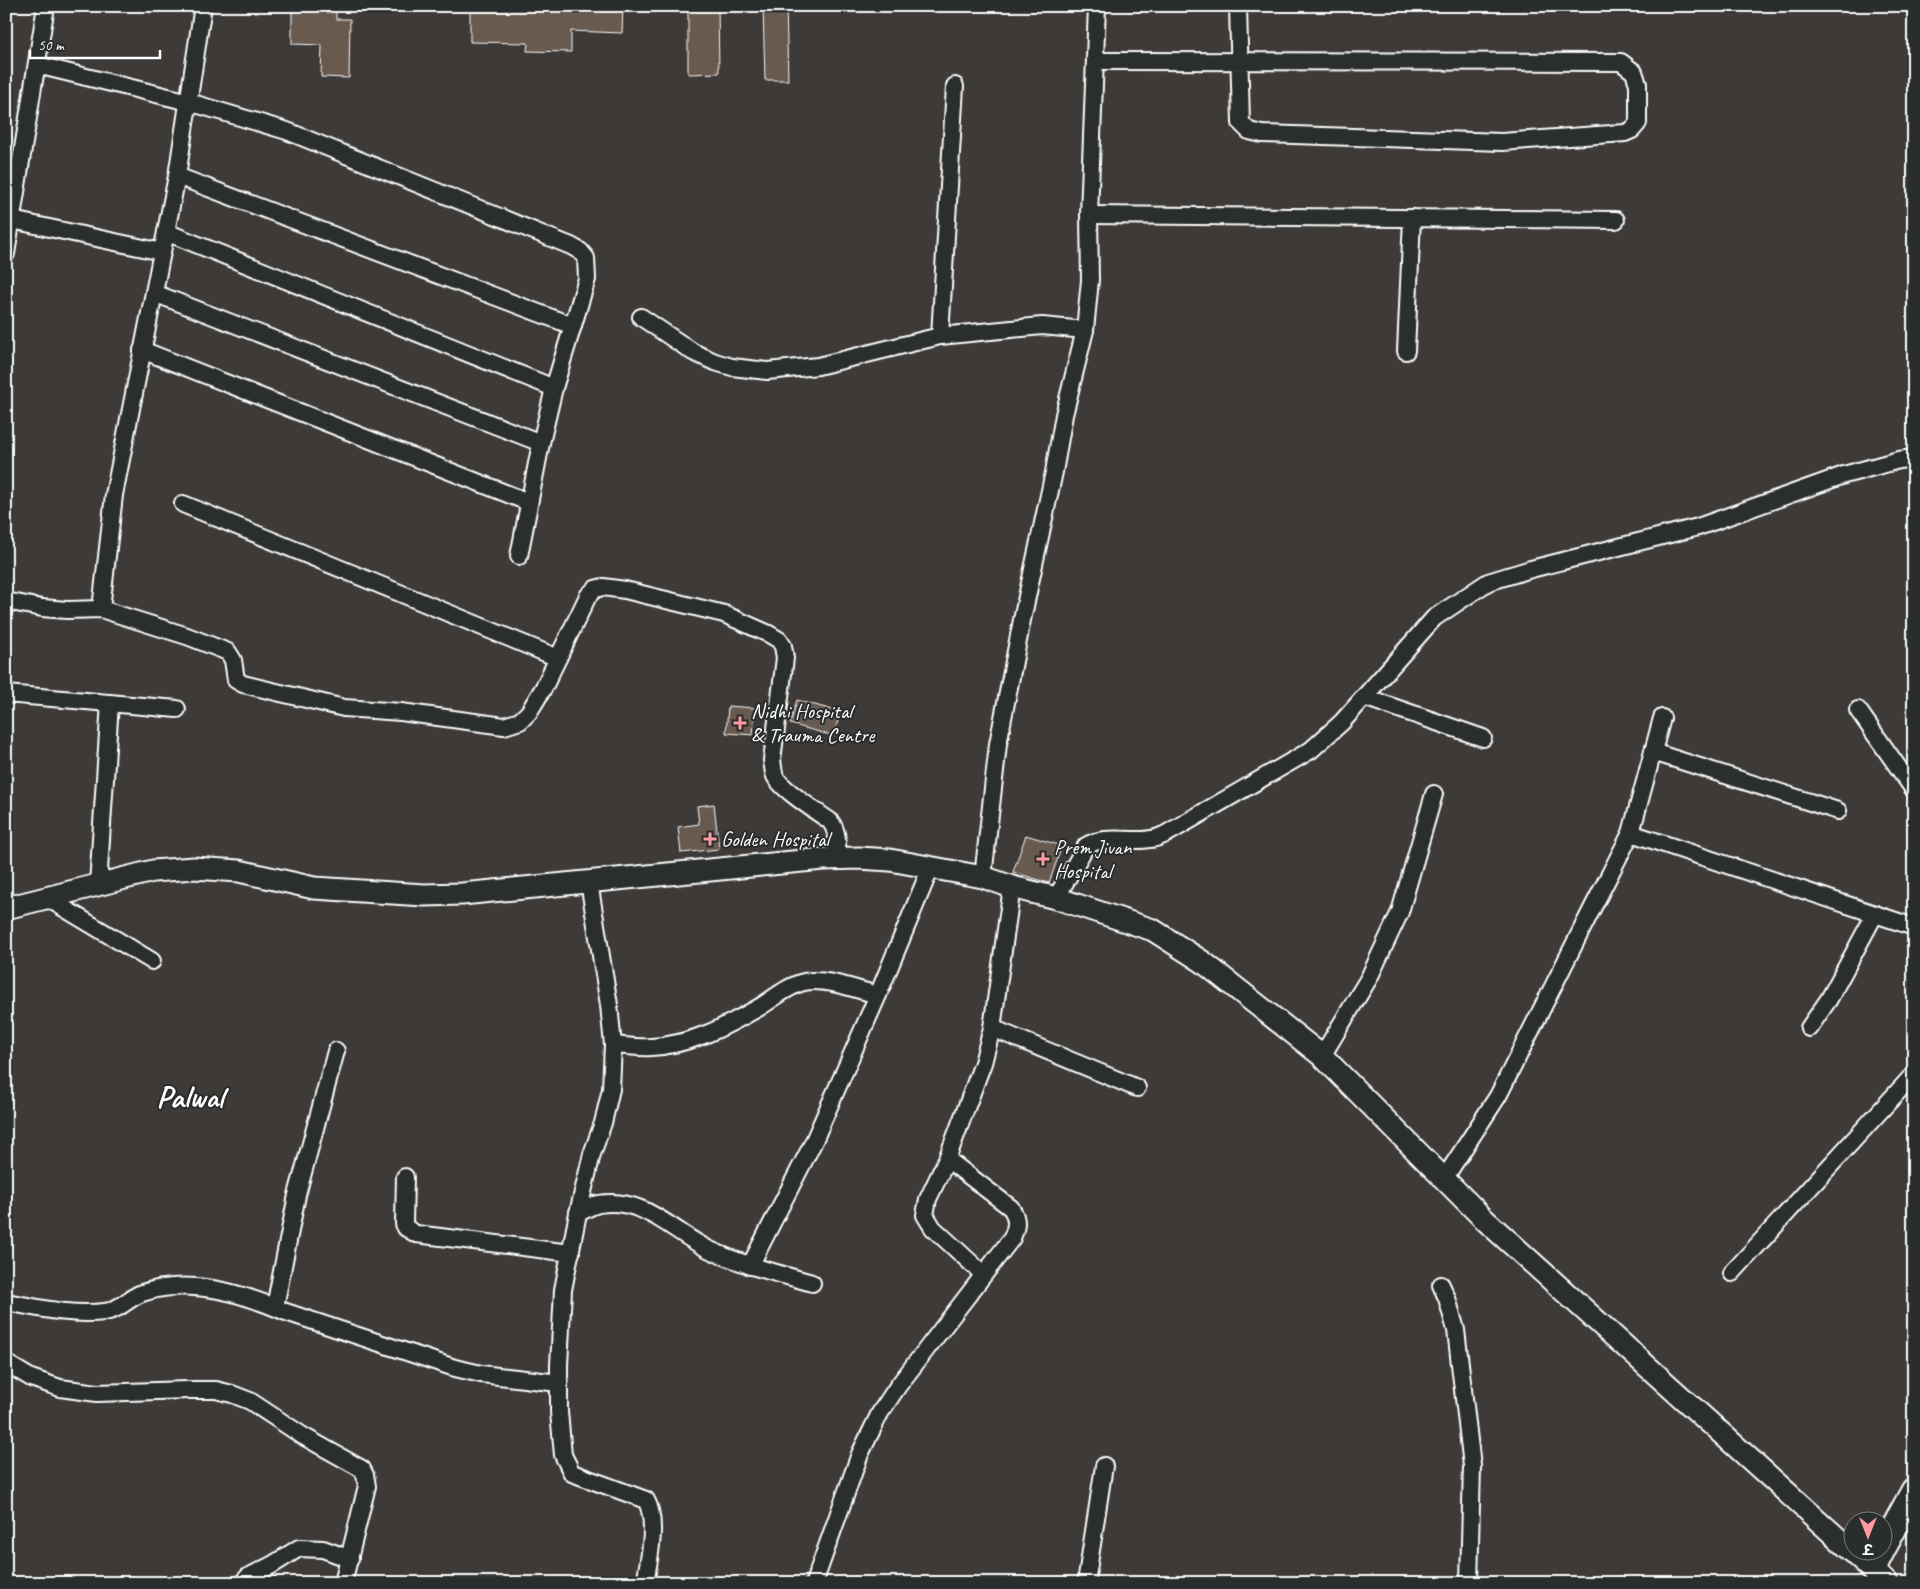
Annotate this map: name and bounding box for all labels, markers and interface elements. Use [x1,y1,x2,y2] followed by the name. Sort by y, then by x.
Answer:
[30,28,160,60] scale bar
[38,36,65,55] text: 50 m
[751,698,876,748] place label: Nidhi Hospital & Trauma Centre
[733,716,747,730] marker: Nidhi Hospital & Trauma Centre
[721,826,832,852] place label: Golden Hospital
[703,832,717,846] marker: Golden Hospital
[1054,834,1132,884] place label: Prem Jivan Hospital
[1036,852,1050,866] marker: Prem Jivan Hospital
[157,1077,229,1116] district label: Palwal
[1842,1512,1892,1562] north arrow
[1862,1540,1875,1557] text: उ

